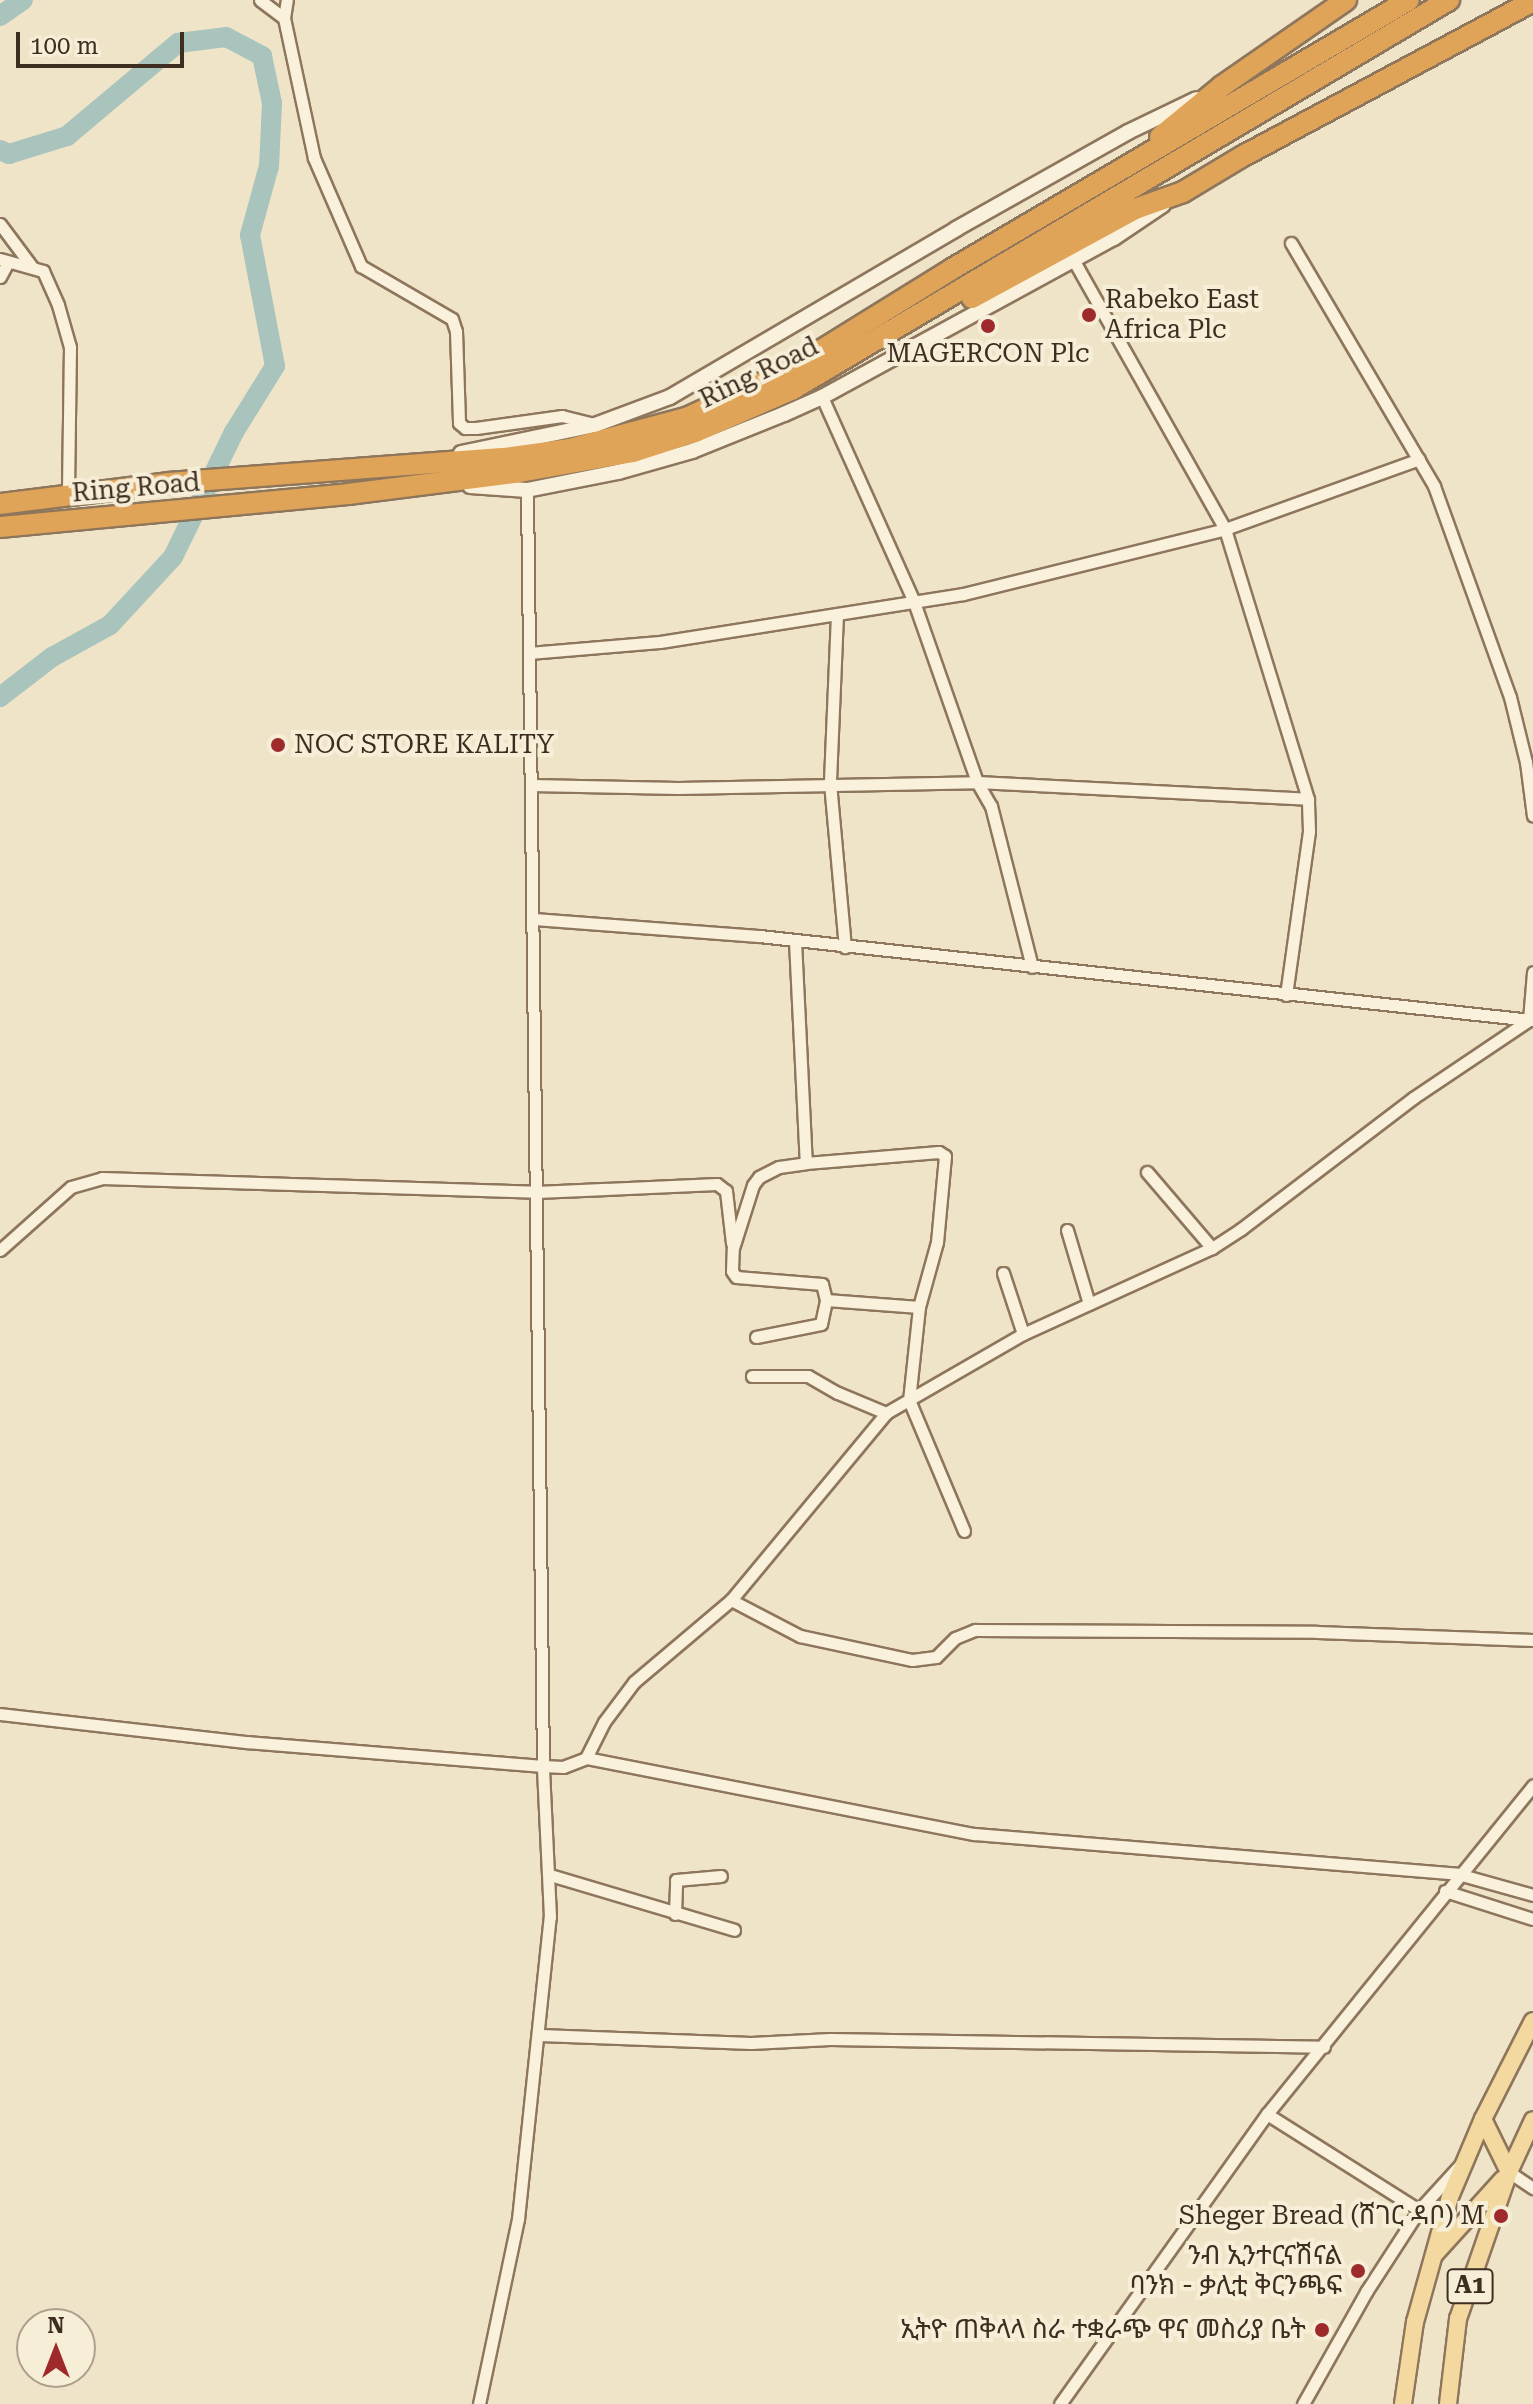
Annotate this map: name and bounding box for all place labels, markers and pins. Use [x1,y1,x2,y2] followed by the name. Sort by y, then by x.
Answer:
[1105,284,1259,346] place label: Rabeko East Africa Plc
[1080,306,1098,324] marker: Rabeko East Africa Plc
[979,317,997,335] marker: MAGERCON Plc
[887,338,1089,370] place label: MAGERCON Plc
[294,729,554,761] place label: NOC STORE KALITY
[269,736,287,754] marker: NOC STORE KALITY
[1179,2200,1485,2232] place label: Sheger Bread (ሸገር ዳቦ) M
[1492,2207,1510,2225] marker: Sheger Bread (ሸገር ዳቦ) M
[1130,2240,1342,2302] place label: ንብ ኢንተርናሽናል ባንክ - ቃሊቲ ቅርንጫፍ
[1349,2262,1367,2280] marker: ንብ ኢንተርናሽናል ባንክ - ቃሊቲ ቅርንጫፍ
[900,2314,1306,2346] place label: ኢትዮ ጠቅላላ ስራ ተቋራጭ ዋና መስሪያ ቤት
[1313,2321,1331,2339] marker: ኢትዮ ጠቅላላ ስራ ተቋራጭ ዋና መስሪያ ቤት

